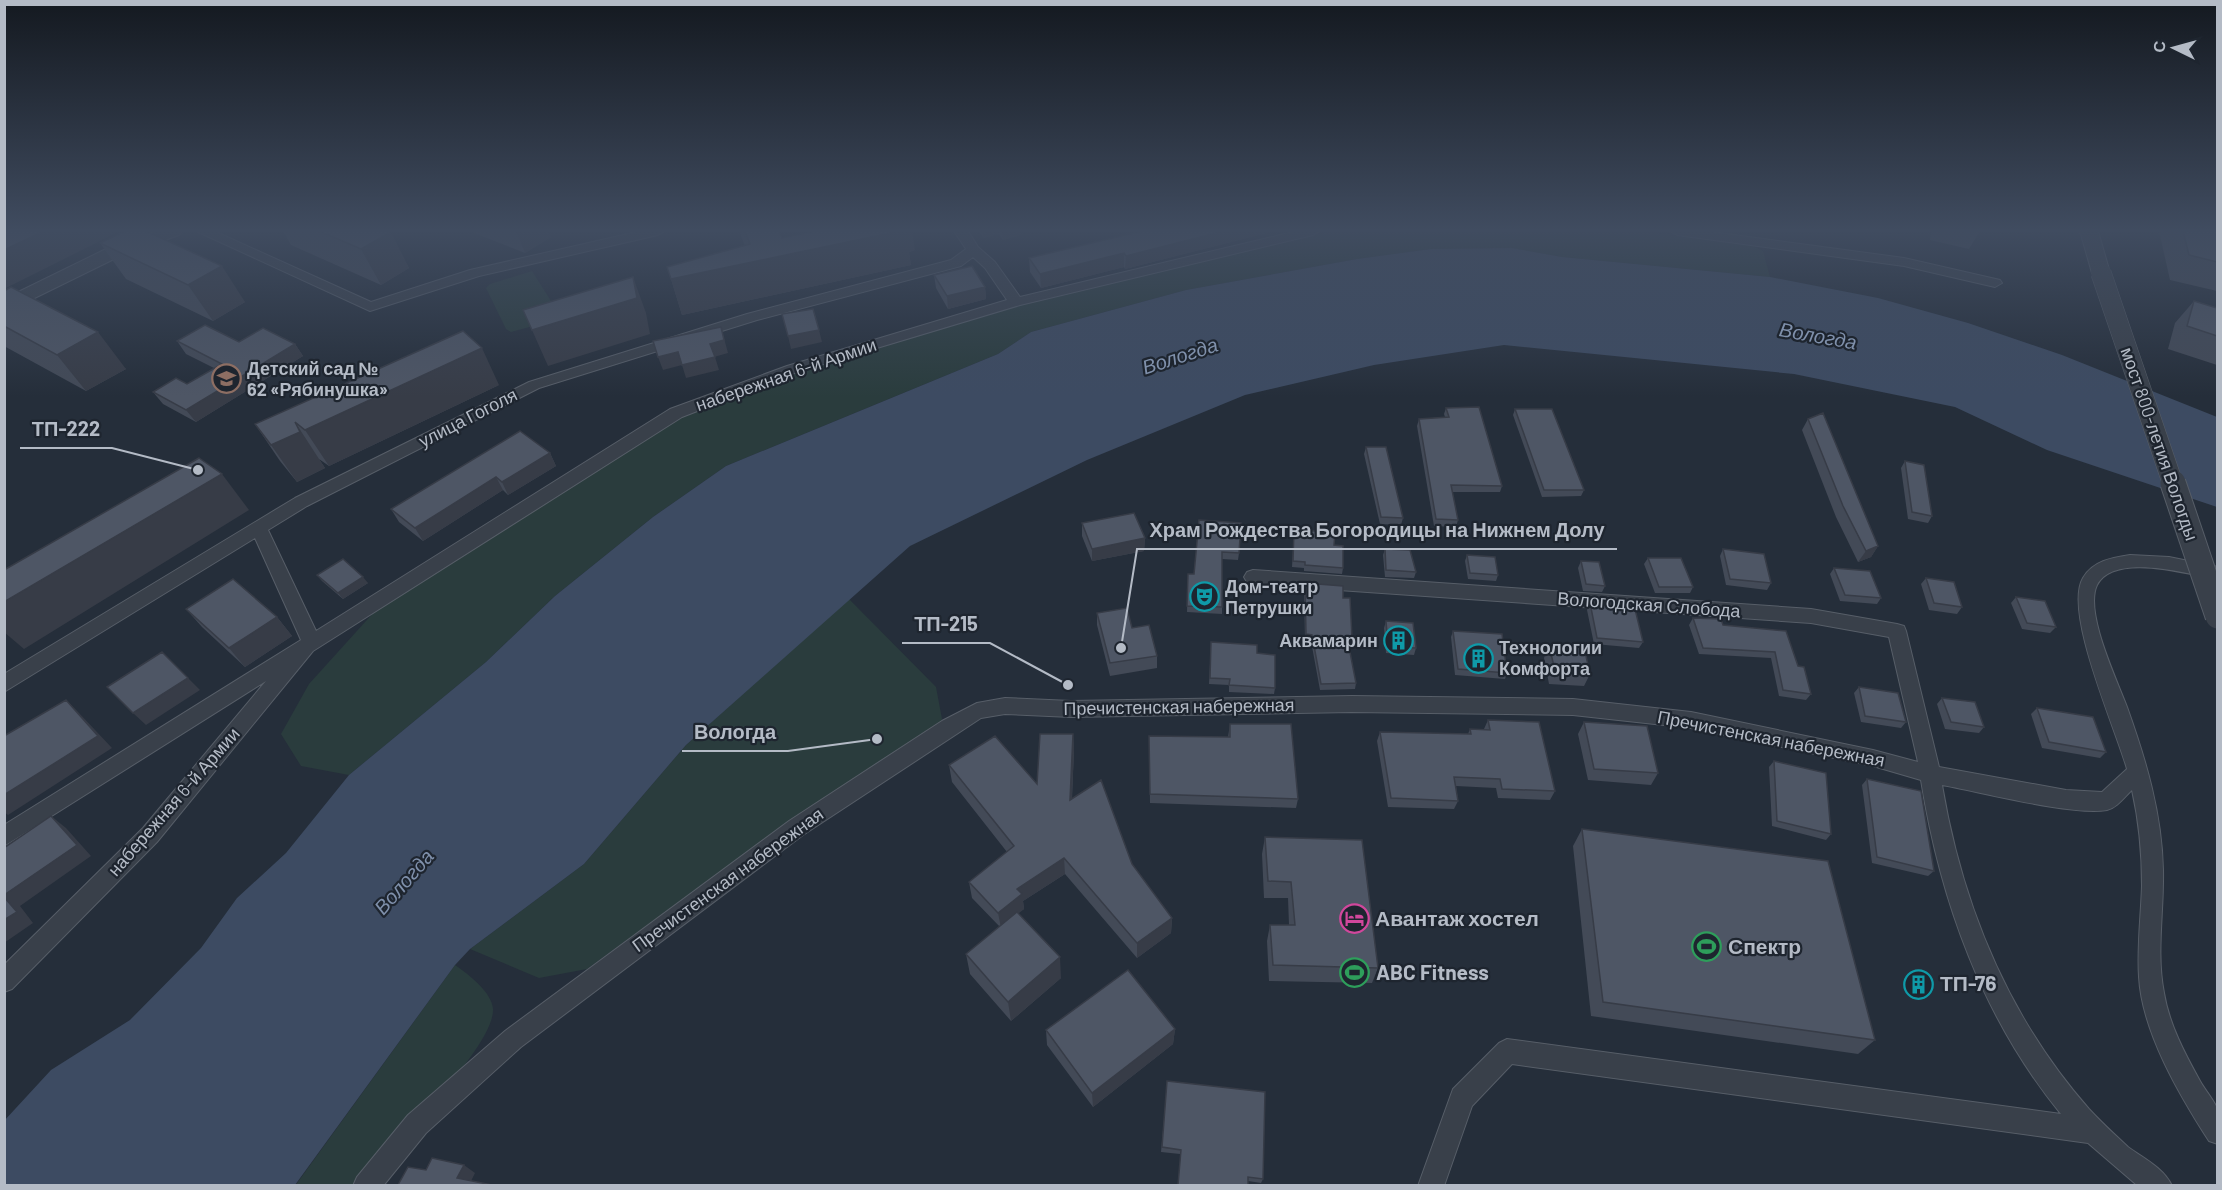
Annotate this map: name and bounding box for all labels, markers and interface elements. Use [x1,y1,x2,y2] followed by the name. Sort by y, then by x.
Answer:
[2144,18,2204,78] north arrow
[2149,40,2169,53] text: С
[1778,316,1859,354] water label: Вологда
[1139,332,1221,379] water label: Вологда
[692,333,879,415] street label: набережная 6-й Армии
[2116,344,2203,543] street label: мост 800-летия Вологды
[247,357,388,400] place label: Детский сад № 62 «Рябинушка»
[210,363,242,395] school or university icon: Детский сад № 62 «Рябинушка»
[415,383,521,451] street label: улица Гоголя
[20,410,112,448] callout: ТП-222
[32,416,100,440] text: ТП-222
[1137,511,1617,549] callout: Храм Рождества Богородицы на Нижнем Долу
[1149,517,1605,541] text: Храм Рождества Богородицы на Нижнем Долу
[1225,575,1318,618] place label: Дом-театр Петрушки
[1188,581,1220,613] theatre icon: Дом-театр Петрушки
[1557,587,1742,621] street label: Вологодская Слобода
[902,605,990,643] callout: ТП-215
[914,611,978,635] text: ТП-215
[1383,625,1415,657] building icon: Аквамарин
[1279,629,1378,651] place label: Аквамарин
[1499,636,1602,679] place label: Технологии Комфорта
[1462,642,1494,674] building icon: Технологии Комфорта
[1063,693,1295,719] street label: Пречистенская набережная
[1656,705,1887,771] street label: Пречистенская набережная
[682,713,788,751] callout: Вологда
[694,719,777,743] text: Вологда
[103,723,244,880] street label: набережная 6-й Армии
[627,802,827,956] street label: Пречистенская набережная
[369,844,438,919] water label: Вологда
[1338,903,1370,935] hotel icon: Авантаж хостел
[1375,905,1539,930] place label: Авантаж хостел
[1691,931,1723,963] sports icon: Спектр
[1728,933,1801,958] place label: Спектр
[1339,957,1371,989] sports icon: ABC Fitness
[1376,959,1489,984] place label: ABC Fitness
[1903,968,1935,1000] building icon: ТП-76
[1940,970,1997,995] place label: ТП-76

